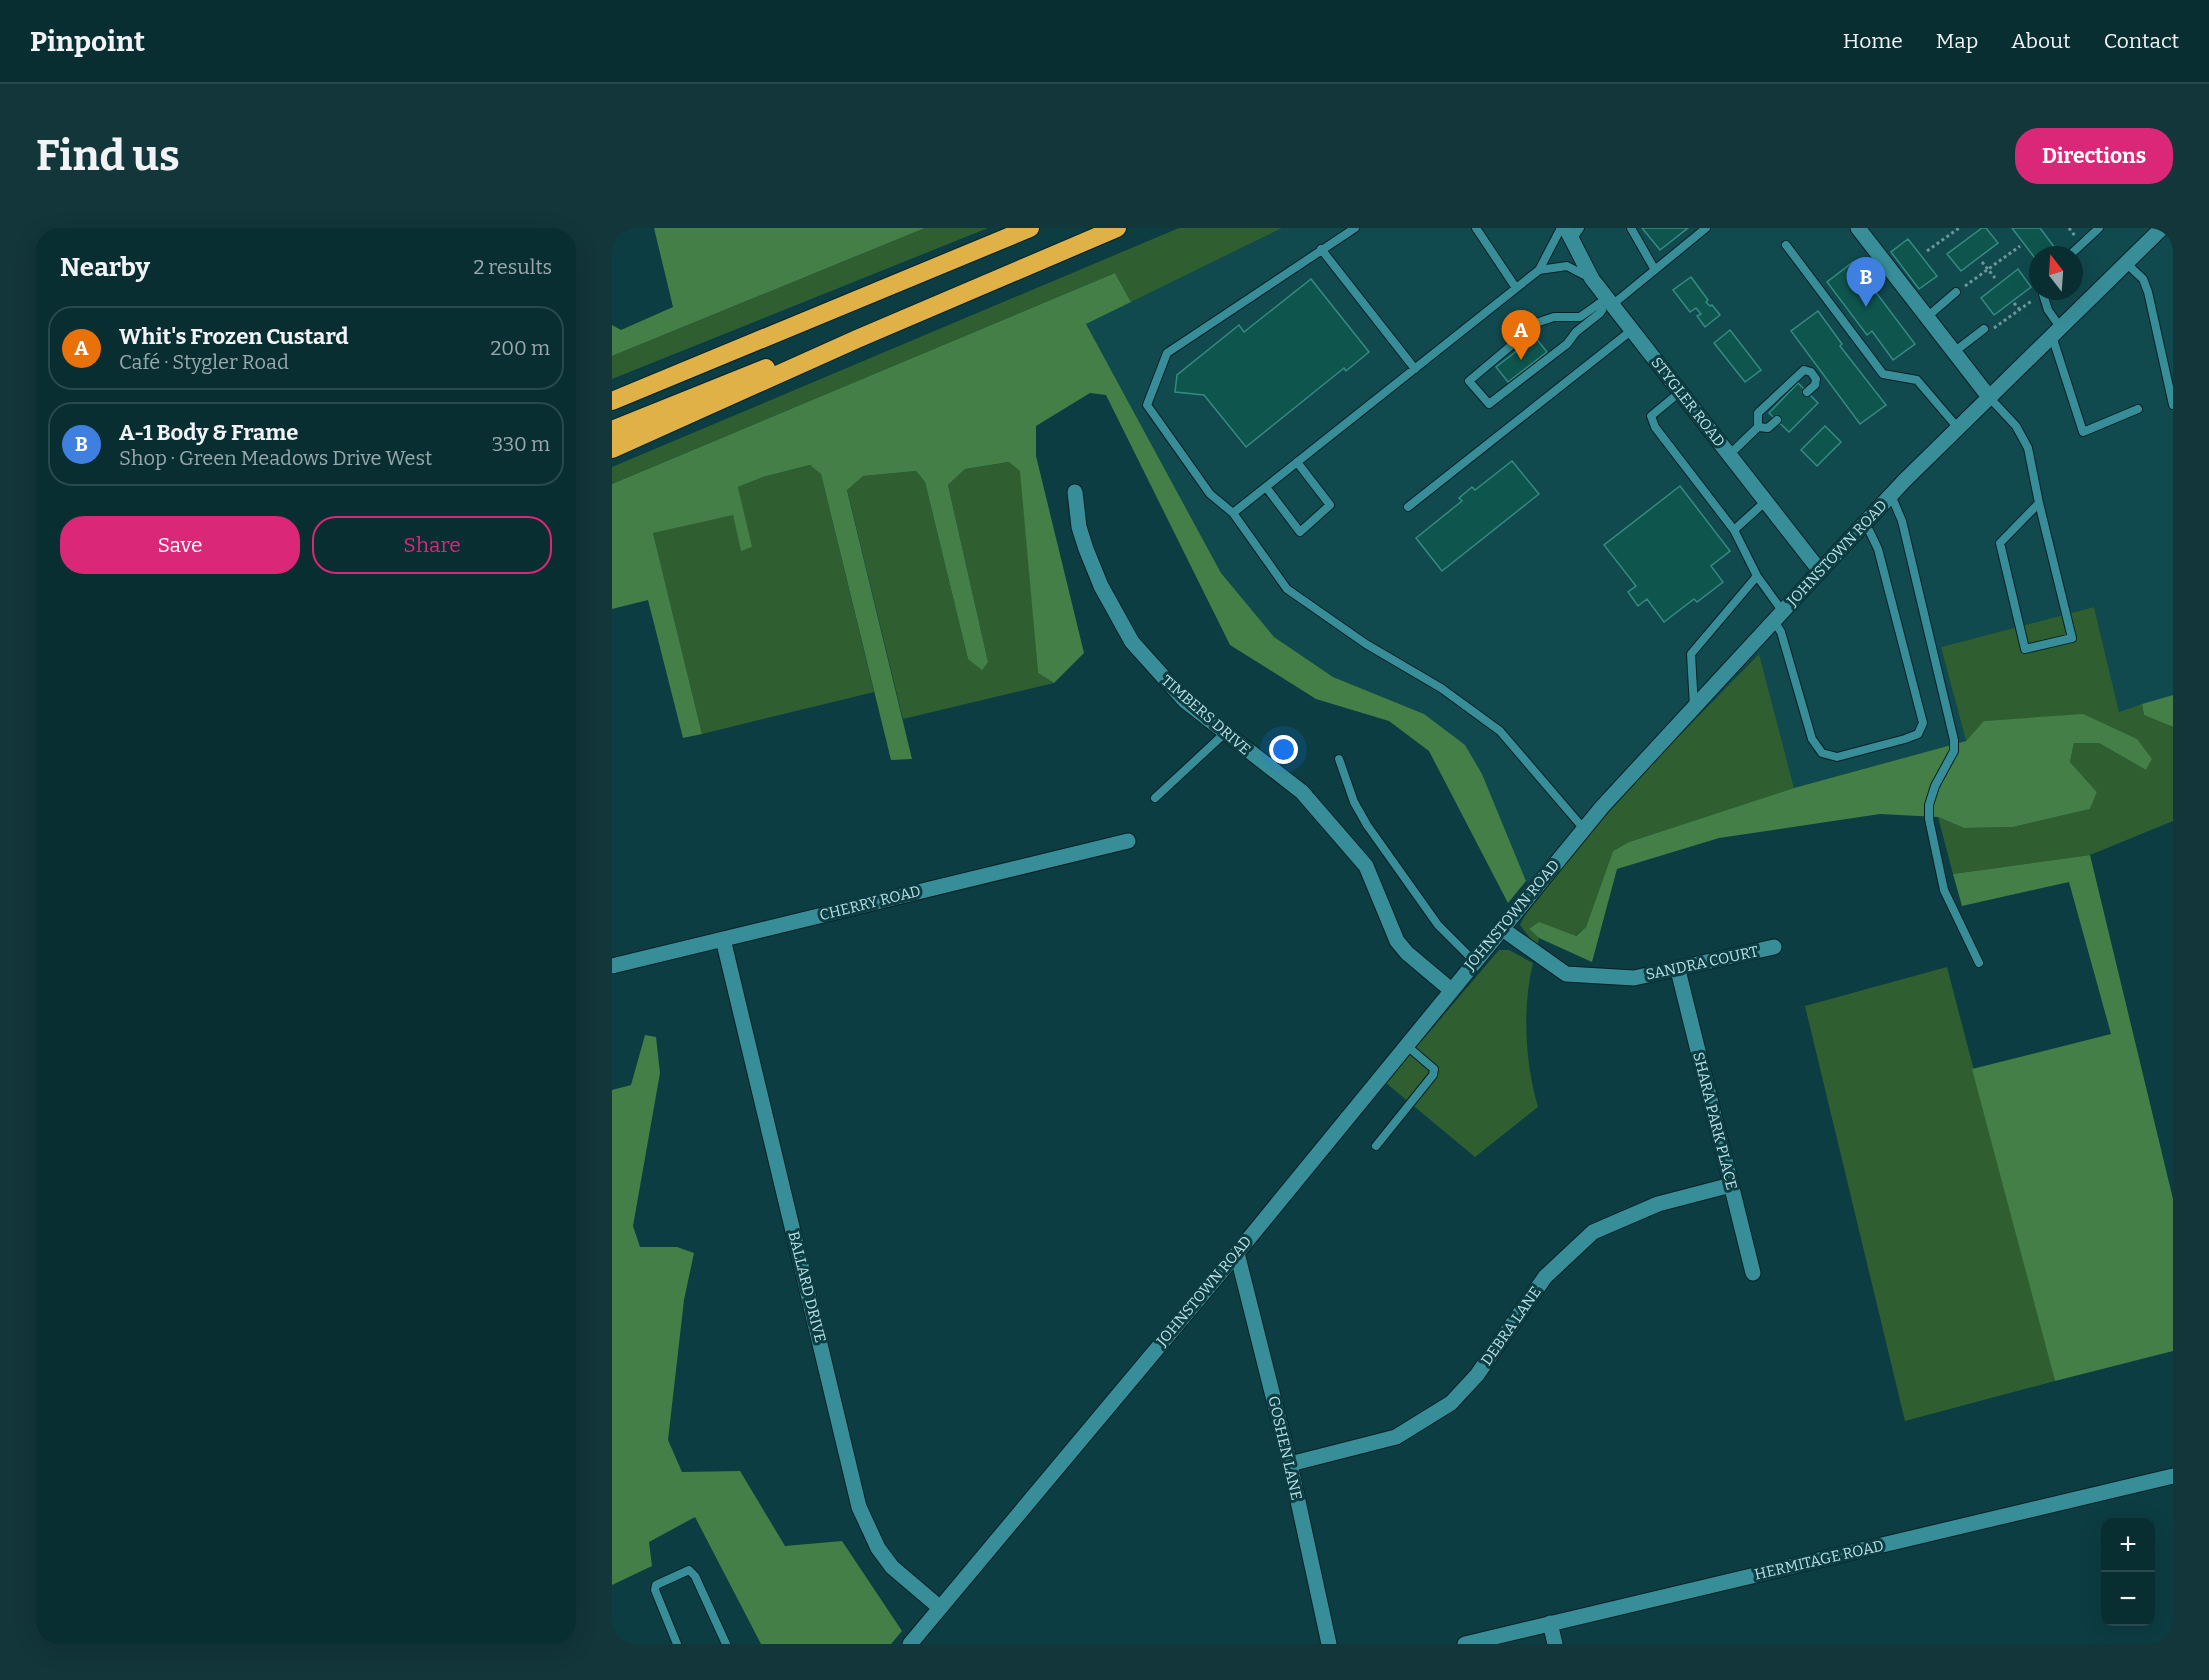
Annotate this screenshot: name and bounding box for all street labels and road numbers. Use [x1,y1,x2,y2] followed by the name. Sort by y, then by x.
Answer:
[1647,354,1729,450] street label: STYGLER ROAD
[1783,496,1891,610] street label: JOHNSTOWN ROAD
[1158,671,1254,759] street label: TIMBERS DRIVE
[1460,856,1563,974] street label: JOHNSTOWN ROAD
[817,882,923,924] street label: CHERRY ROAD
[1644,942,1760,984] street label: SANDRA COURT
[1689,1050,1741,1192] street label: SHARA PARK PLACE
[784,1229,830,1345] street label: BALLARD DRIVE
[1152,1232,1255,1350] street label: JOHNSTOWN ROAD
[1477,1283,1545,1369] street label: DEBRA LANE
[1264,1394,1306,1502] street label: GOSHEN LANE
[1753,1536,1885,1584] street label: HERMITAGE ROAD

